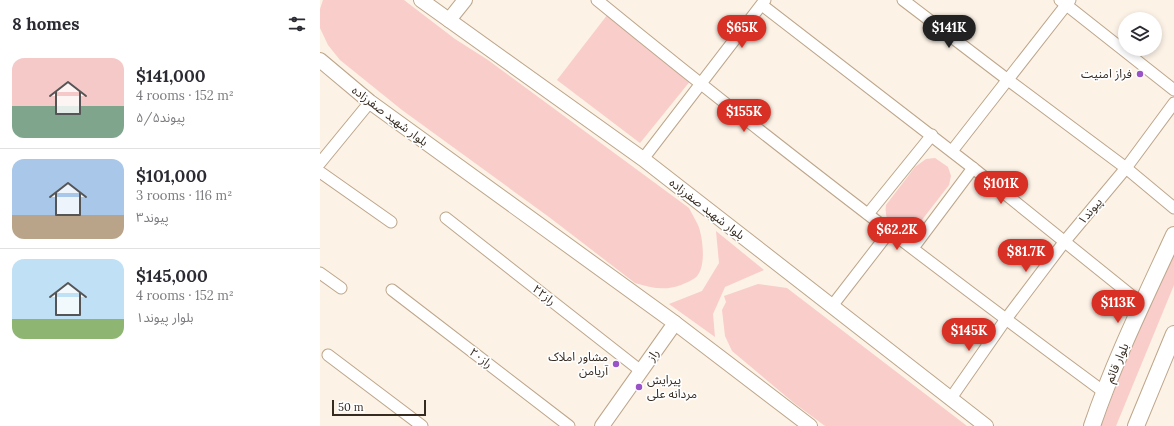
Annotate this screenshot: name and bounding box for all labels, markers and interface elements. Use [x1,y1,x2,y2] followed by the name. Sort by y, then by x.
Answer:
[1118,12,1162,56] map controls
[1118,12,1162,56] button: layers
[12,13,79,35] text: 8 homes
[286,13,308,35] icon: filters
[718,15,766,49] pin: $65K
[921,15,977,49] pin: $141K
[726,19,758,36] text: $65K
[932,19,966,36] text: $141K
[136,65,206,87] text: $141,000
[1081,66,1132,81] place label: فراز امنیت
[1135,69,1145,79] marker: فراز امنیت
[44,74,92,122] icon: home
[349,82,431,149] street label: بلوار شهید صفرزاده
[136,87,234,104] text: 4 rooms · 152 m²
[716,99,772,133] pin: $155K
[726,103,762,120] text: $155K
[136,109,185,126] text: پیوند۵/۵
[136,165,207,187] text: $101,000
[973,171,1029,205] pin: $101K
[44,175,92,223] icon: home
[667,175,748,243] street label: بلوار شهید صفرزاده
[983,175,1019,192] text: $101K
[136,187,232,204] text: 3 rooms · 116 m²
[1074,194,1106,228] street label: پیوند۱
[136,209,169,226] text: پیوند۳
[864,217,930,251] pin: $62.2K
[876,221,918,238] text: $62.2K
[993,239,1059,273] pin: $81.7K
[1007,243,1045,260] text: $81.7K
[136,265,208,287] text: $145,000
[44,275,92,323] icon: home
[530,281,559,308] street label: راز۲۲
[136,287,234,304] text: 4 rooms · 152 m²
[1090,290,1146,324] pin: $113K
[1101,294,1135,311] text: $113K
[136,309,194,326] text: بلوار پیوند۱
[941,318,997,352] pin: $145K
[951,322,987,339] text: $145K
[1101,341,1133,386] street label: بلوار قائم
[467,344,496,371] street label: راز۲۰
[643,346,662,364] street label: راز
[548,349,608,378] place label: مشاور املاک آریامن
[611,359,621,369] marker: مشاور املاک آریامن
[647,372,697,401] place label: پیرایش مردانه علی
[634,382,644,392] marker: پیرایش مردانه علی
[332,398,426,417] scale bar
[338,400,364,414] text: 50 m

